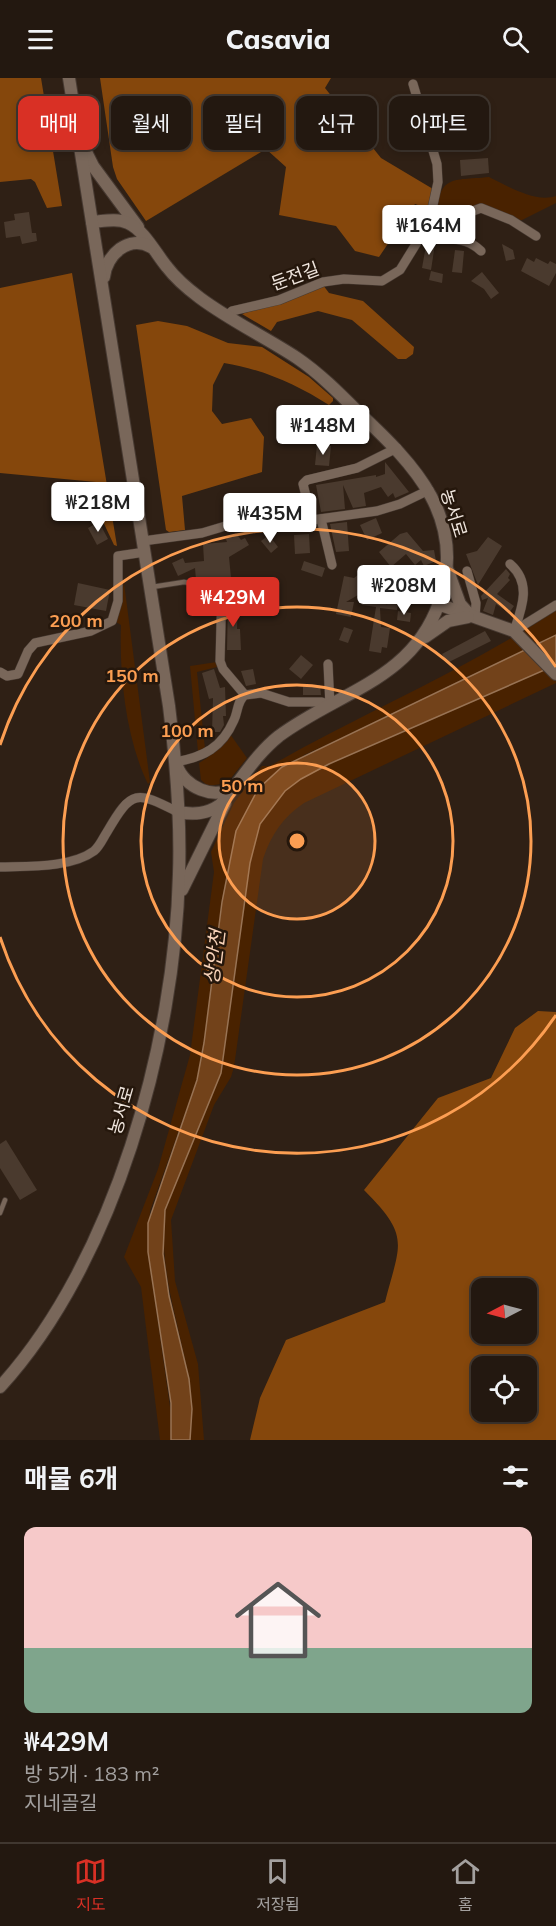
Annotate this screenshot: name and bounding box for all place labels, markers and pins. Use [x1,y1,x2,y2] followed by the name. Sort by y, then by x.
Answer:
[387,205,471,256] pin: ₩164M
[281,405,365,456] pin: ₩148M
[56,482,140,533] pin: ₩218M
[228,493,312,544] pin: ₩435M
[362,565,446,616] pin: ₩208M
[191,577,275,628] pin: ₩429M
[287,831,307,851] centre of rings

